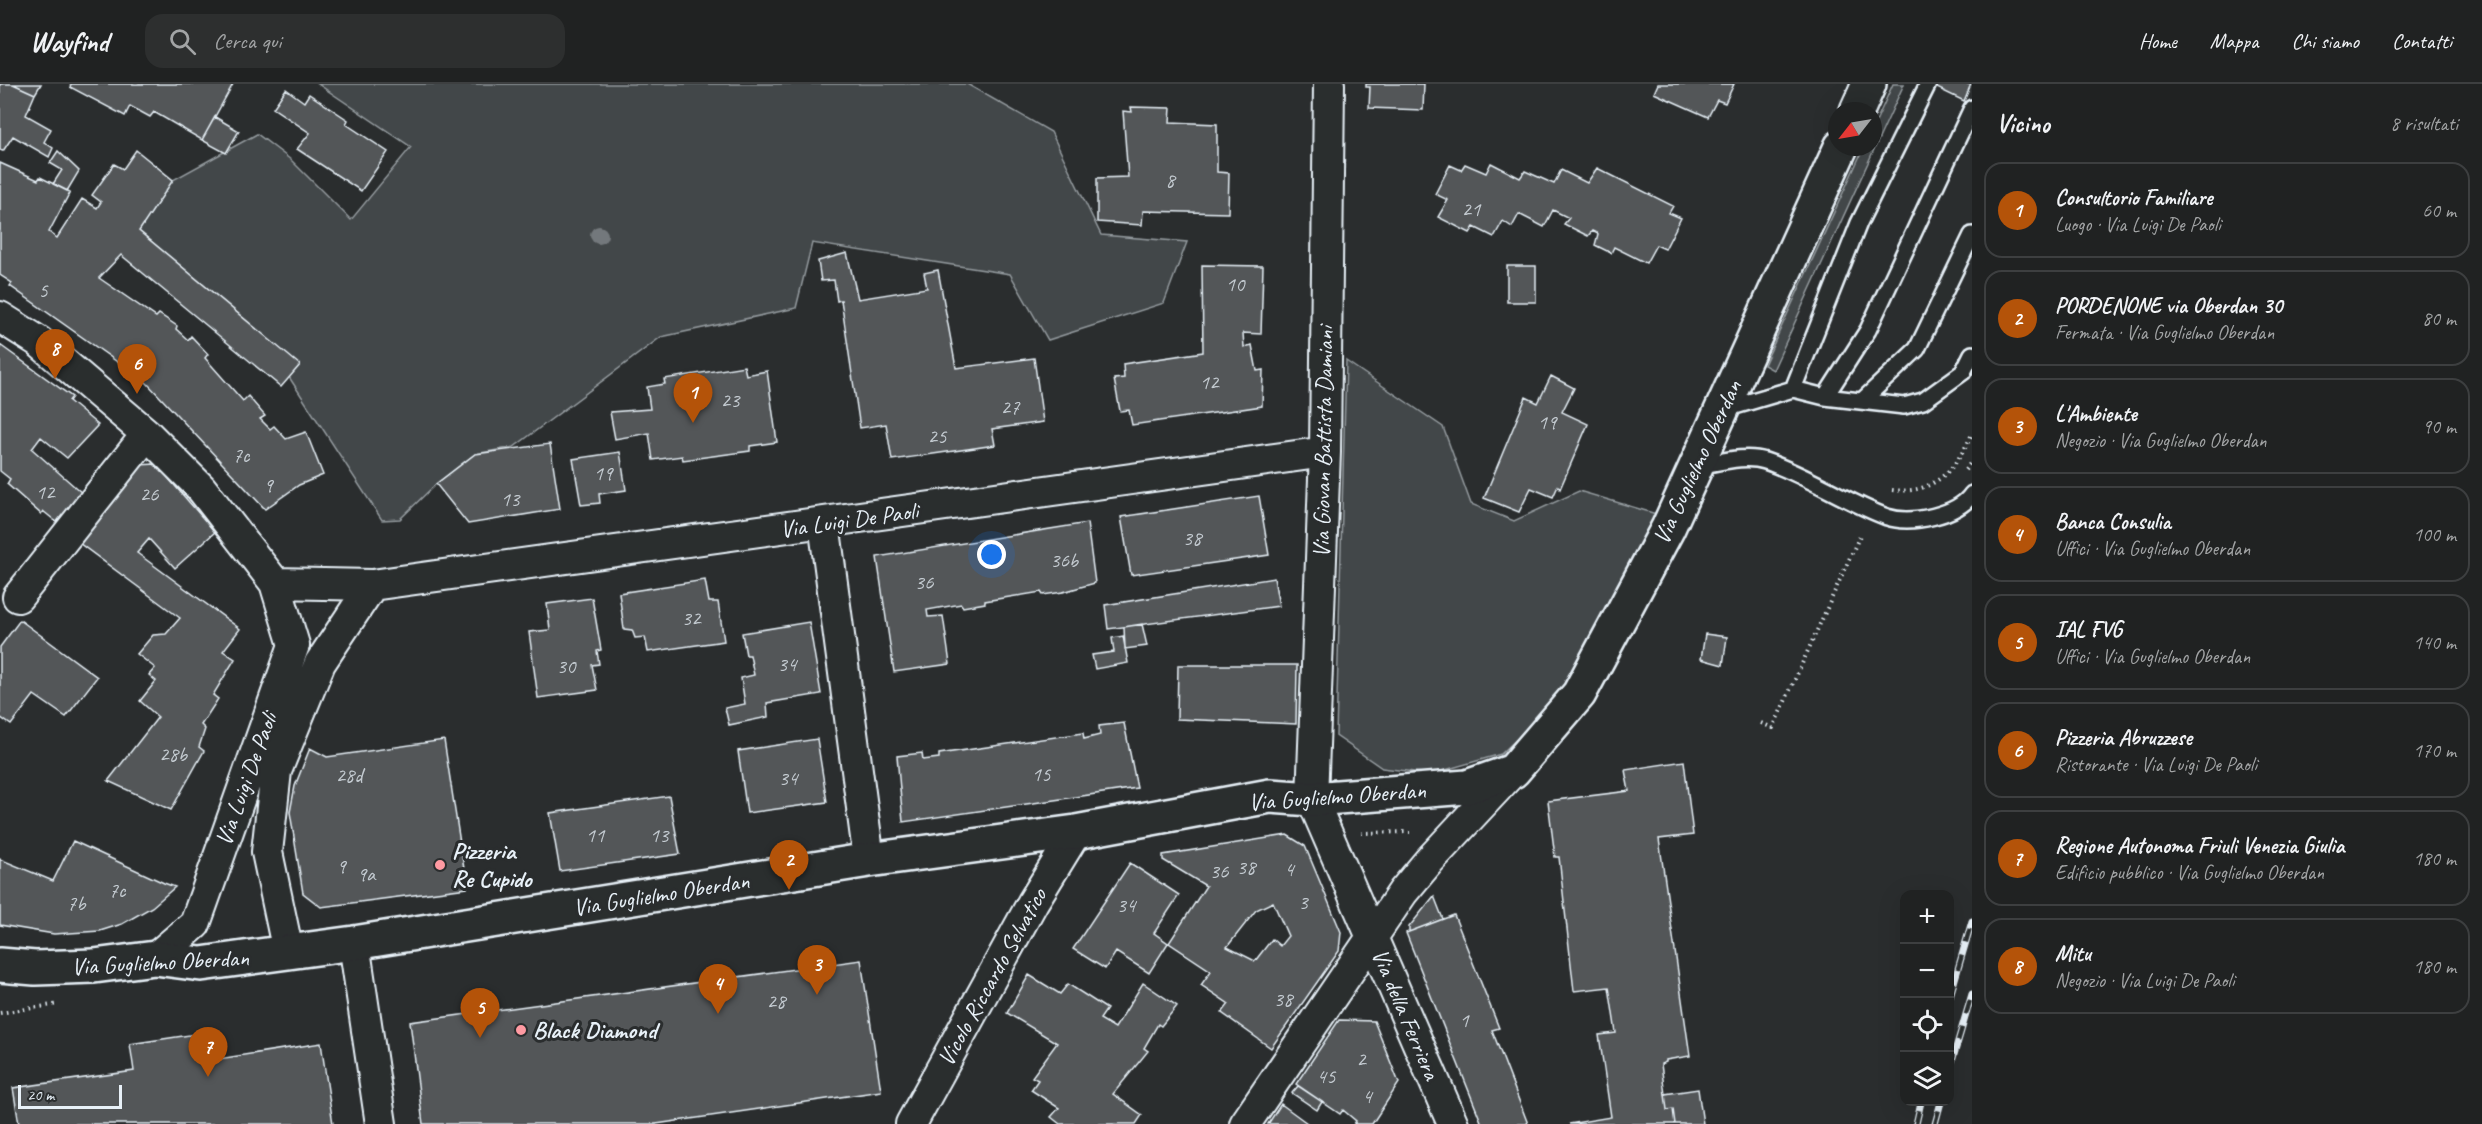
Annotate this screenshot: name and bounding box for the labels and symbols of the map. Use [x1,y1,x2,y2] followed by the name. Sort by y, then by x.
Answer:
[1828,102,1882,156] north arrow
[1165,167,1177,193] house number: 8
[1462,196,1482,222] house number: 21
[1226,271,1246,297] house number: 10
[38,277,49,303] house number: 5
[1306,322,1340,558] street label: Via Giovan Battista Damiani
[36,330,74,379] pin: 8
[118,344,156,394] pin: 6
[1200,369,1220,395] house number: 12
[674,374,712,423] pin: 1
[1646,375,1748,549] street label: Via Guglielmo Oberdan
[721,387,741,413] house number: 23
[1001,394,1021,420] house number: 27
[1538,409,1558,435] house number: 19
[928,423,948,449] house number: 25
[233,442,251,468] house number: 7c
[594,460,614,486] house number: 19
[263,472,274,498] house number: 9
[36,479,56,505] house number: 12
[140,481,159,507] house number: 26
[501,486,521,512] house number: 13
[778,495,924,545] street label: Via Luigi De Paoli
[1183,525,1204,551] house number: 38
[977,540,1006,569] your location
[1050,547,1080,573] house number: 36b
[915,569,934,595] house number: 36
[682,605,702,631] house number: 32
[778,651,799,677] house number: 34
[557,653,577,679] house number: 30
[208,705,285,850] street label: Via Luigi De Paoli
[159,741,189,767] house number: 28b
[1032,761,1052,787] house number: 15
[335,762,366,788] house number: 28d
[779,765,800,791] house number: 34
[1247,775,1427,817] street label: Via Guglielmo Oberdan
[586,822,606,848] house number: 11
[650,822,670,848] house number: 13
[452,836,534,894] place label: Pizzeria Re Cupido
[770,840,808,890] pin: 2
[336,853,347,879] house number: 9
[1237,854,1258,880] house number: 38
[1284,856,1296,882] house number: 4
[433,858,447,872] marker: Pizzeria Re Cupido
[1210,858,1229,884] house number: 36
[357,861,377,887] house number: 9a
[571,865,751,923] street label: Via Guglielmo Oberdan
[109,877,127,903] house number: 7c
[931,882,1054,1071] street label: Vicolo Riccardo Selvatico
[1298,889,1309,915] house number: 3
[67,890,87,916] house number: 7b
[1117,892,1138,918] house number: 34
[70,942,250,982] street label: Via Guglielmo Oberdan
[1365,944,1448,1085] street label: Via della Ferriera
[798,946,836,995] pin: 3
[698,964,738,1014] pin: 4
[1274,986,1295,1012] house number: 38
[460,988,500,1038] pin: 5
[767,988,788,1014] house number: 28
[1459,1007,1470,1033] house number: 1
[533,1015,661,1045] place label: Black Diamond
[514,1023,528,1037] marker: Black Diamond
[188,1028,228,1077] pin: 7
[1356,1046,1367,1072] house number: 2
[1317,1063,1337,1089] house number: 45
[18,1082,122,1110] scale bar
[1362,1083,1374,1109] house number: 4

